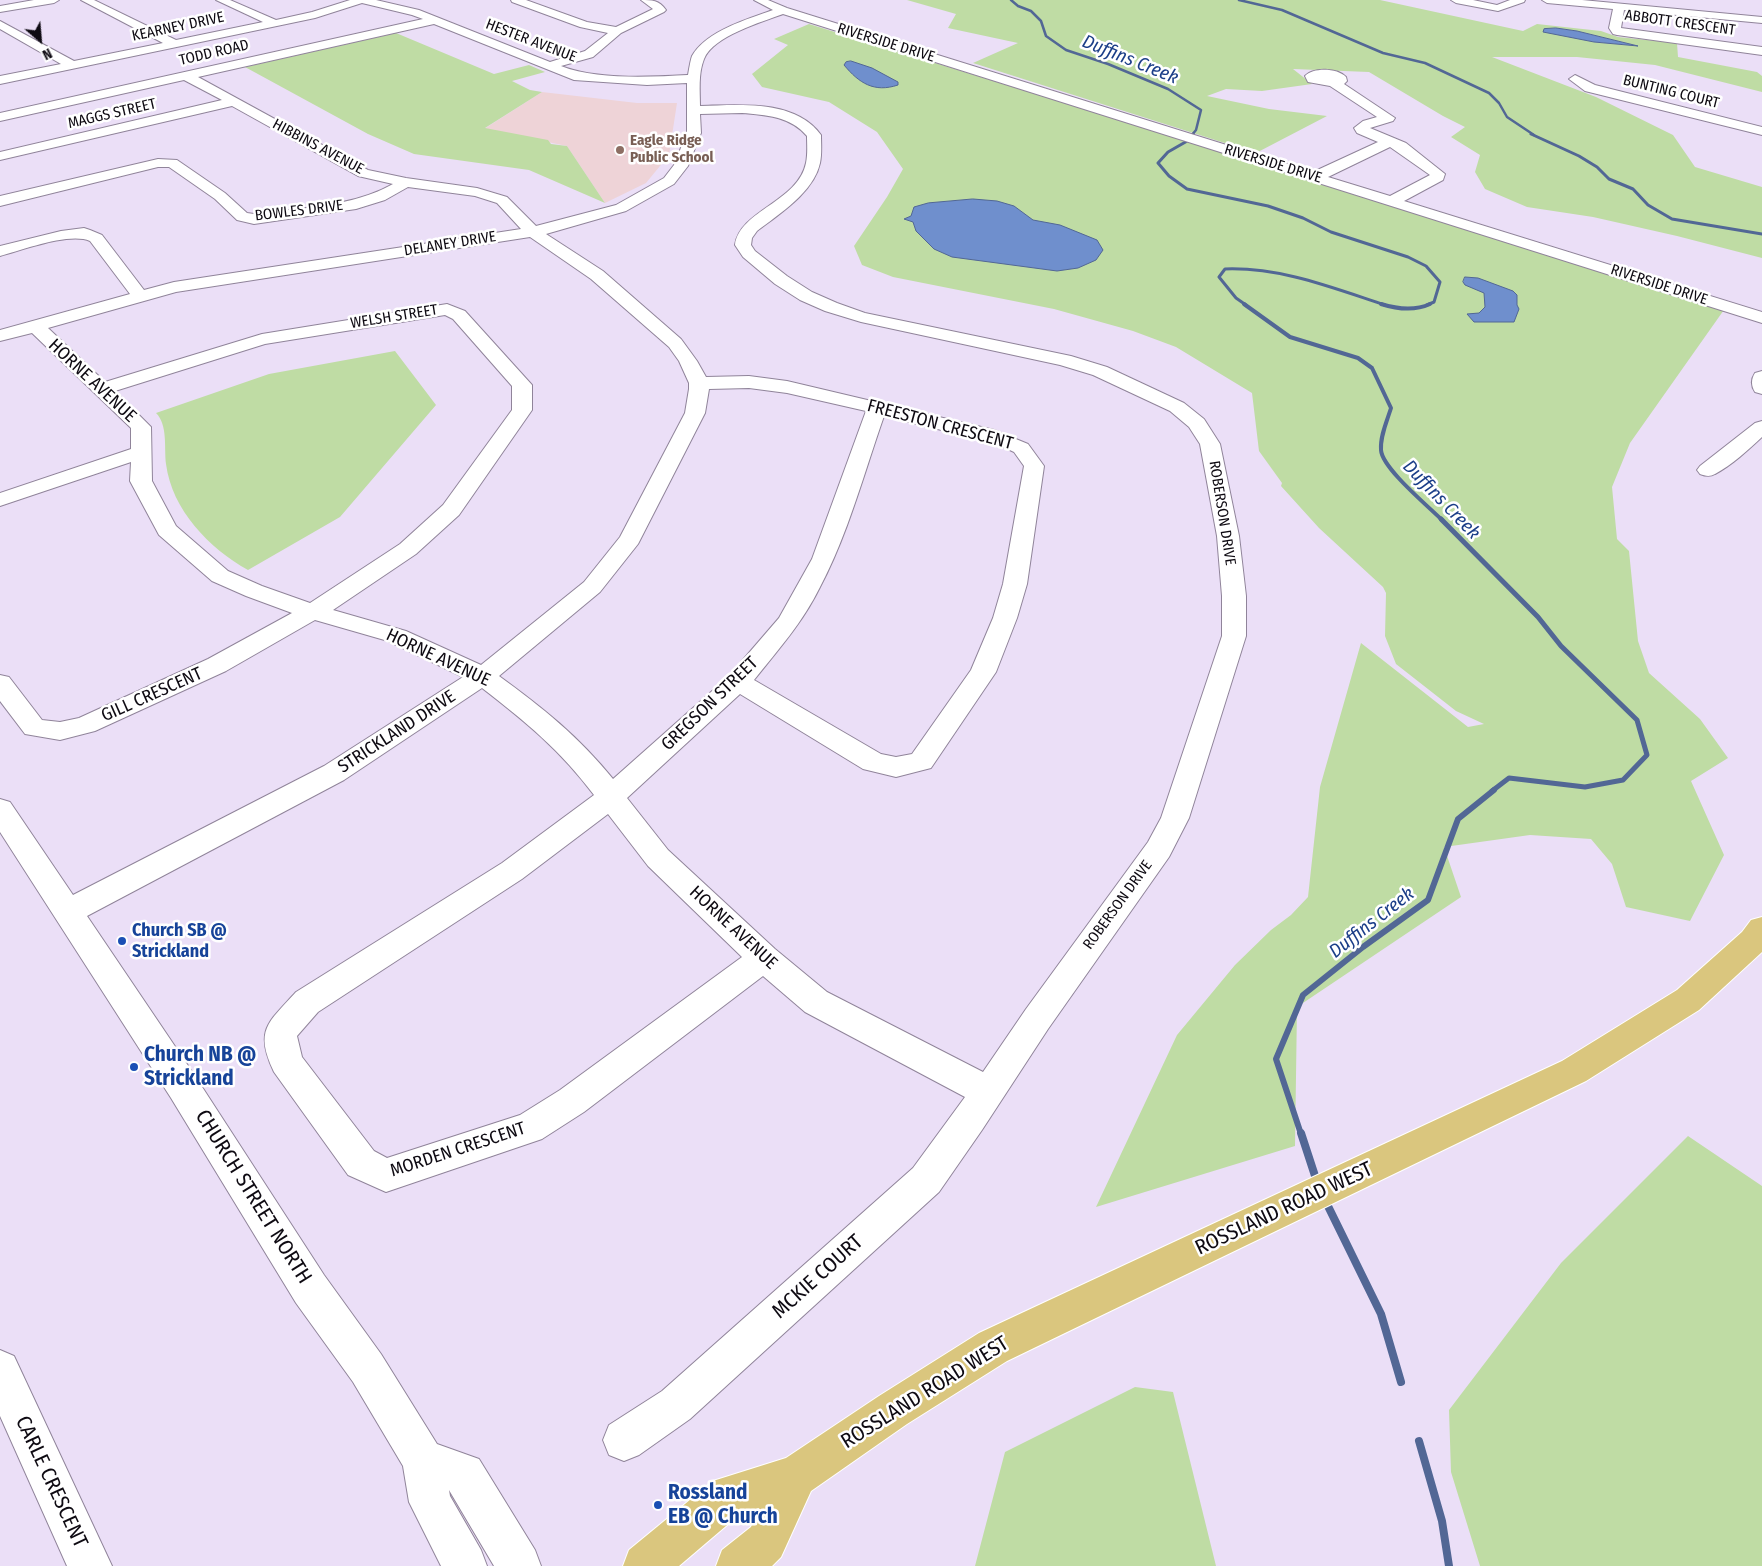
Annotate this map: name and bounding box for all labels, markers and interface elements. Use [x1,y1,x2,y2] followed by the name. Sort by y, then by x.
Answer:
[1624,6,1736,40] street label: ABBOTT CRESCENT
[130,8,226,46] street label: KEARNEY DRIVE
[15,15,65,65] north arrow
[483,15,579,67] street label: HESTER AVENUE
[835,20,937,66] street label: RIVERSIDE DRIVE
[1079,30,1181,90] water label: Duffins Creek
[178,36,250,70] street label: TODD ROAD
[39,44,55,63] text: N
[1621,71,1721,113] street label: BUNTING COURT
[66,95,158,133] street label: MAGGS STREET
[269,115,367,179] street label: HIBBINS AVENUE
[630,132,714,167] place label: Eagle Ridge Public School
[1222,141,1324,187] street label: RIVERSIDE DRIVE
[614,144,626,156] marker: Eagle Ridge Public School
[254,197,344,225] street label: BOWLES DRIVE
[403,228,497,260] street label: DELANEY DRIVE
[1608,261,1710,309] street label: RIVERSIDE DRIVE
[349,301,439,333] street label: WELSH STREET
[44,335,140,427] street label: HORNE AVENUE
[865,395,1015,455] street label: FREESTON CRESCENT
[1398,456,1484,544] water label: Duffins Creek
[1205,459,1239,567] street label: ROBERSON DRIVE
[383,624,493,692] street label: HORNE AVENUE
[657,652,763,756] street label: GREGSON STREET
[98,663,206,727] street label: GILL CRESCENT
[334,686,460,778] street label: STRICKLAND DRIVE
[1080,857,1156,953] street label: ROBERSON DRIVE
[685,882,781,974] street label: HORNE AVENUE
[1325,883,1419,963] water label: Duffins Creek
[132,920,227,962] place label: Church SB @ Strickland
[116,935,128,947] marker: Church SB @ Strickland
[144,1042,256,1092] place label: Church NB @ Strickland
[128,1061,140,1073] marker: Church NB @ Strickland
[189,1105,317,1289] street label: CHURCH STREET NORTH
[388,1118,528,1182] street label: MORDEN CRESCENT
[1191,1157,1377,1261] street label: ROSSLAND ROAD WEST
[767,1230,869,1324] street label: MCKIE COURT
[837,1331,1013,1455] street label: ROSSLAND ROAD WEST
[9,1412,93,1552] street label: CARLE CRESCENT
[668,1480,778,1530] place label: Rossland EB @ Church
[652,1499,664,1511] marker: Rossland EB @ Church

